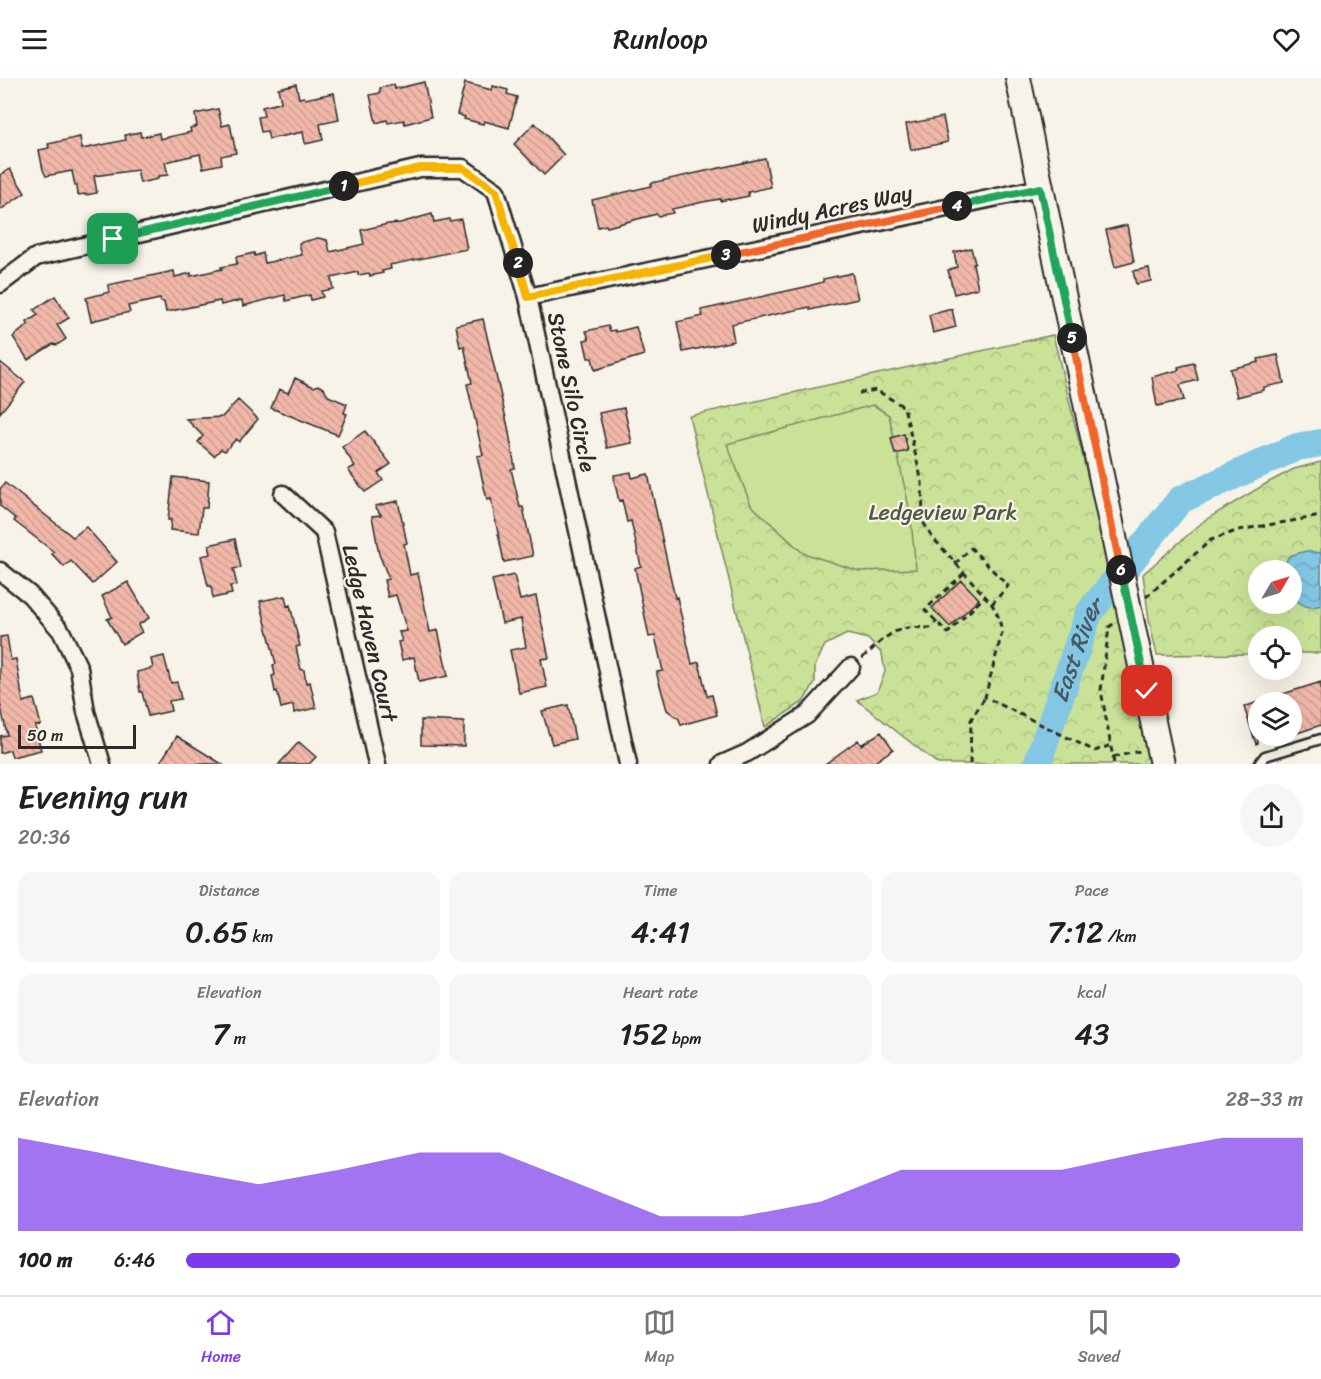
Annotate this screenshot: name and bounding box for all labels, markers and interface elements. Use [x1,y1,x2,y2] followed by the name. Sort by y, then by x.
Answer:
[613,15,708,63] text: Runloop
[18,23,51,56] icon: menu
[1270,23,1303,56] icon: heart
[329,171,359,201] pin: 1
[341,171,347,200] text: 1
[748,173,917,245] street label: Windy Acres Way
[942,191,972,221] pin: 4
[952,191,962,220] text: 4
[87,213,138,264] pin
[96,222,129,255] icon: arrive
[711,240,741,270] pin: 3
[722,240,730,269] text: 3
[503,248,533,278] pin: 2
[513,248,523,277] text: 2
[536,308,608,476] street label: Stone Silo Circle
[1057,323,1087,353] pin: 5
[1067,323,1077,352] text: 5
[868,493,1018,532] park label: Ledgeview Park
[331,540,410,727] street label: Ledge Haven Court
[1106,555,1136,585] pin: 6
[1116,555,1126,584] text: 6
[1248,560,1302,614] north arrow
[1248,560,1302,746] map controls
[1039,586,1117,708] water label: East River
[1248,626,1302,680] button: locate
[1121,665,1172,716] pin
[1130,674,1163,707] icon: check
[1248,692,1302,746] button: layers
[27,721,63,750] text: 50 m
[18,722,136,750] scale bar
[18,768,188,826] text: Evening run
[1240,784,1303,847] button: share
[18,820,71,855] text: 20:36
[199,876,260,905] text: Distance
[644,876,677,905] text: Time
[1075,876,1109,905] text: Pace
[185,905,248,959] text: 0.65
[631,905,690,959] text: 4:41
[1047,905,1104,959] text: 7:12
[248,922,273,951] text: km
[1104,922,1136,951] text: /km
[197,978,262,1007] text: Elevation
[623,978,698,1007] text: Heart rate
[1077,978,1106,1007] text: kcal
[212,1007,230,1061] text: 7
[619,1007,668,1061] text: 152
[1074,1007,1109,1061] text: 43
[230,1024,246,1053] text: m
[668,1024,702,1053] text: bpm
[18,1082,99,1117] text: Elevation
[1226,1082,1303,1117] text: 28–33 m
[18,1243,72,1278] text: 100 m
[114,1243,155,1278] text: 6:46
[201,1306,241,1371] tab: Home
[643,1306,676,1371] tab: Map
[1078,1306,1120,1371] tab: Saved

